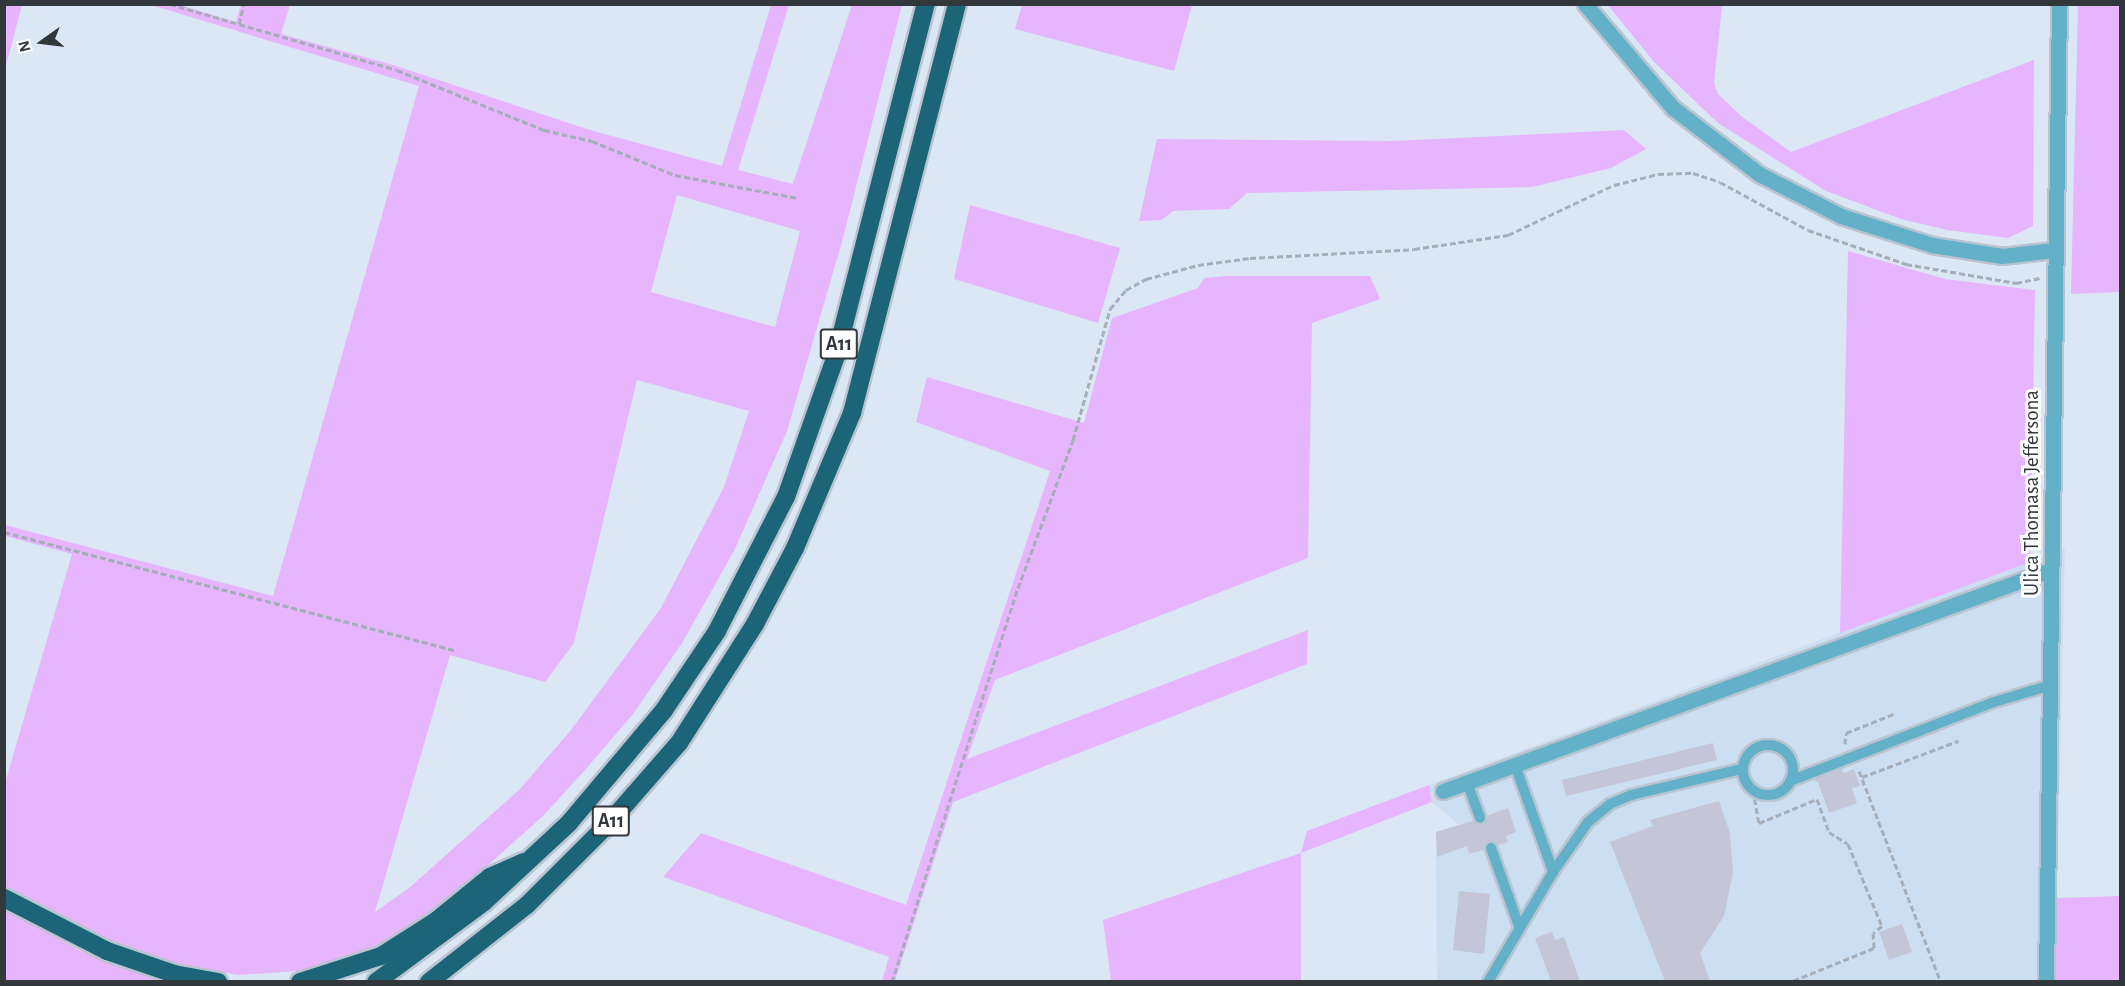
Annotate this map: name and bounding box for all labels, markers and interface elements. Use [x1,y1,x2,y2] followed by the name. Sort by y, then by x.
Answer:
[12,12,72,72] north arrow
[15,39,34,54] text: N
[820,327,858,361] road number: A11
[2019,390,2045,596] street label: Ulica Thomasa Jeffersona
[592,804,630,838] road number: A11

